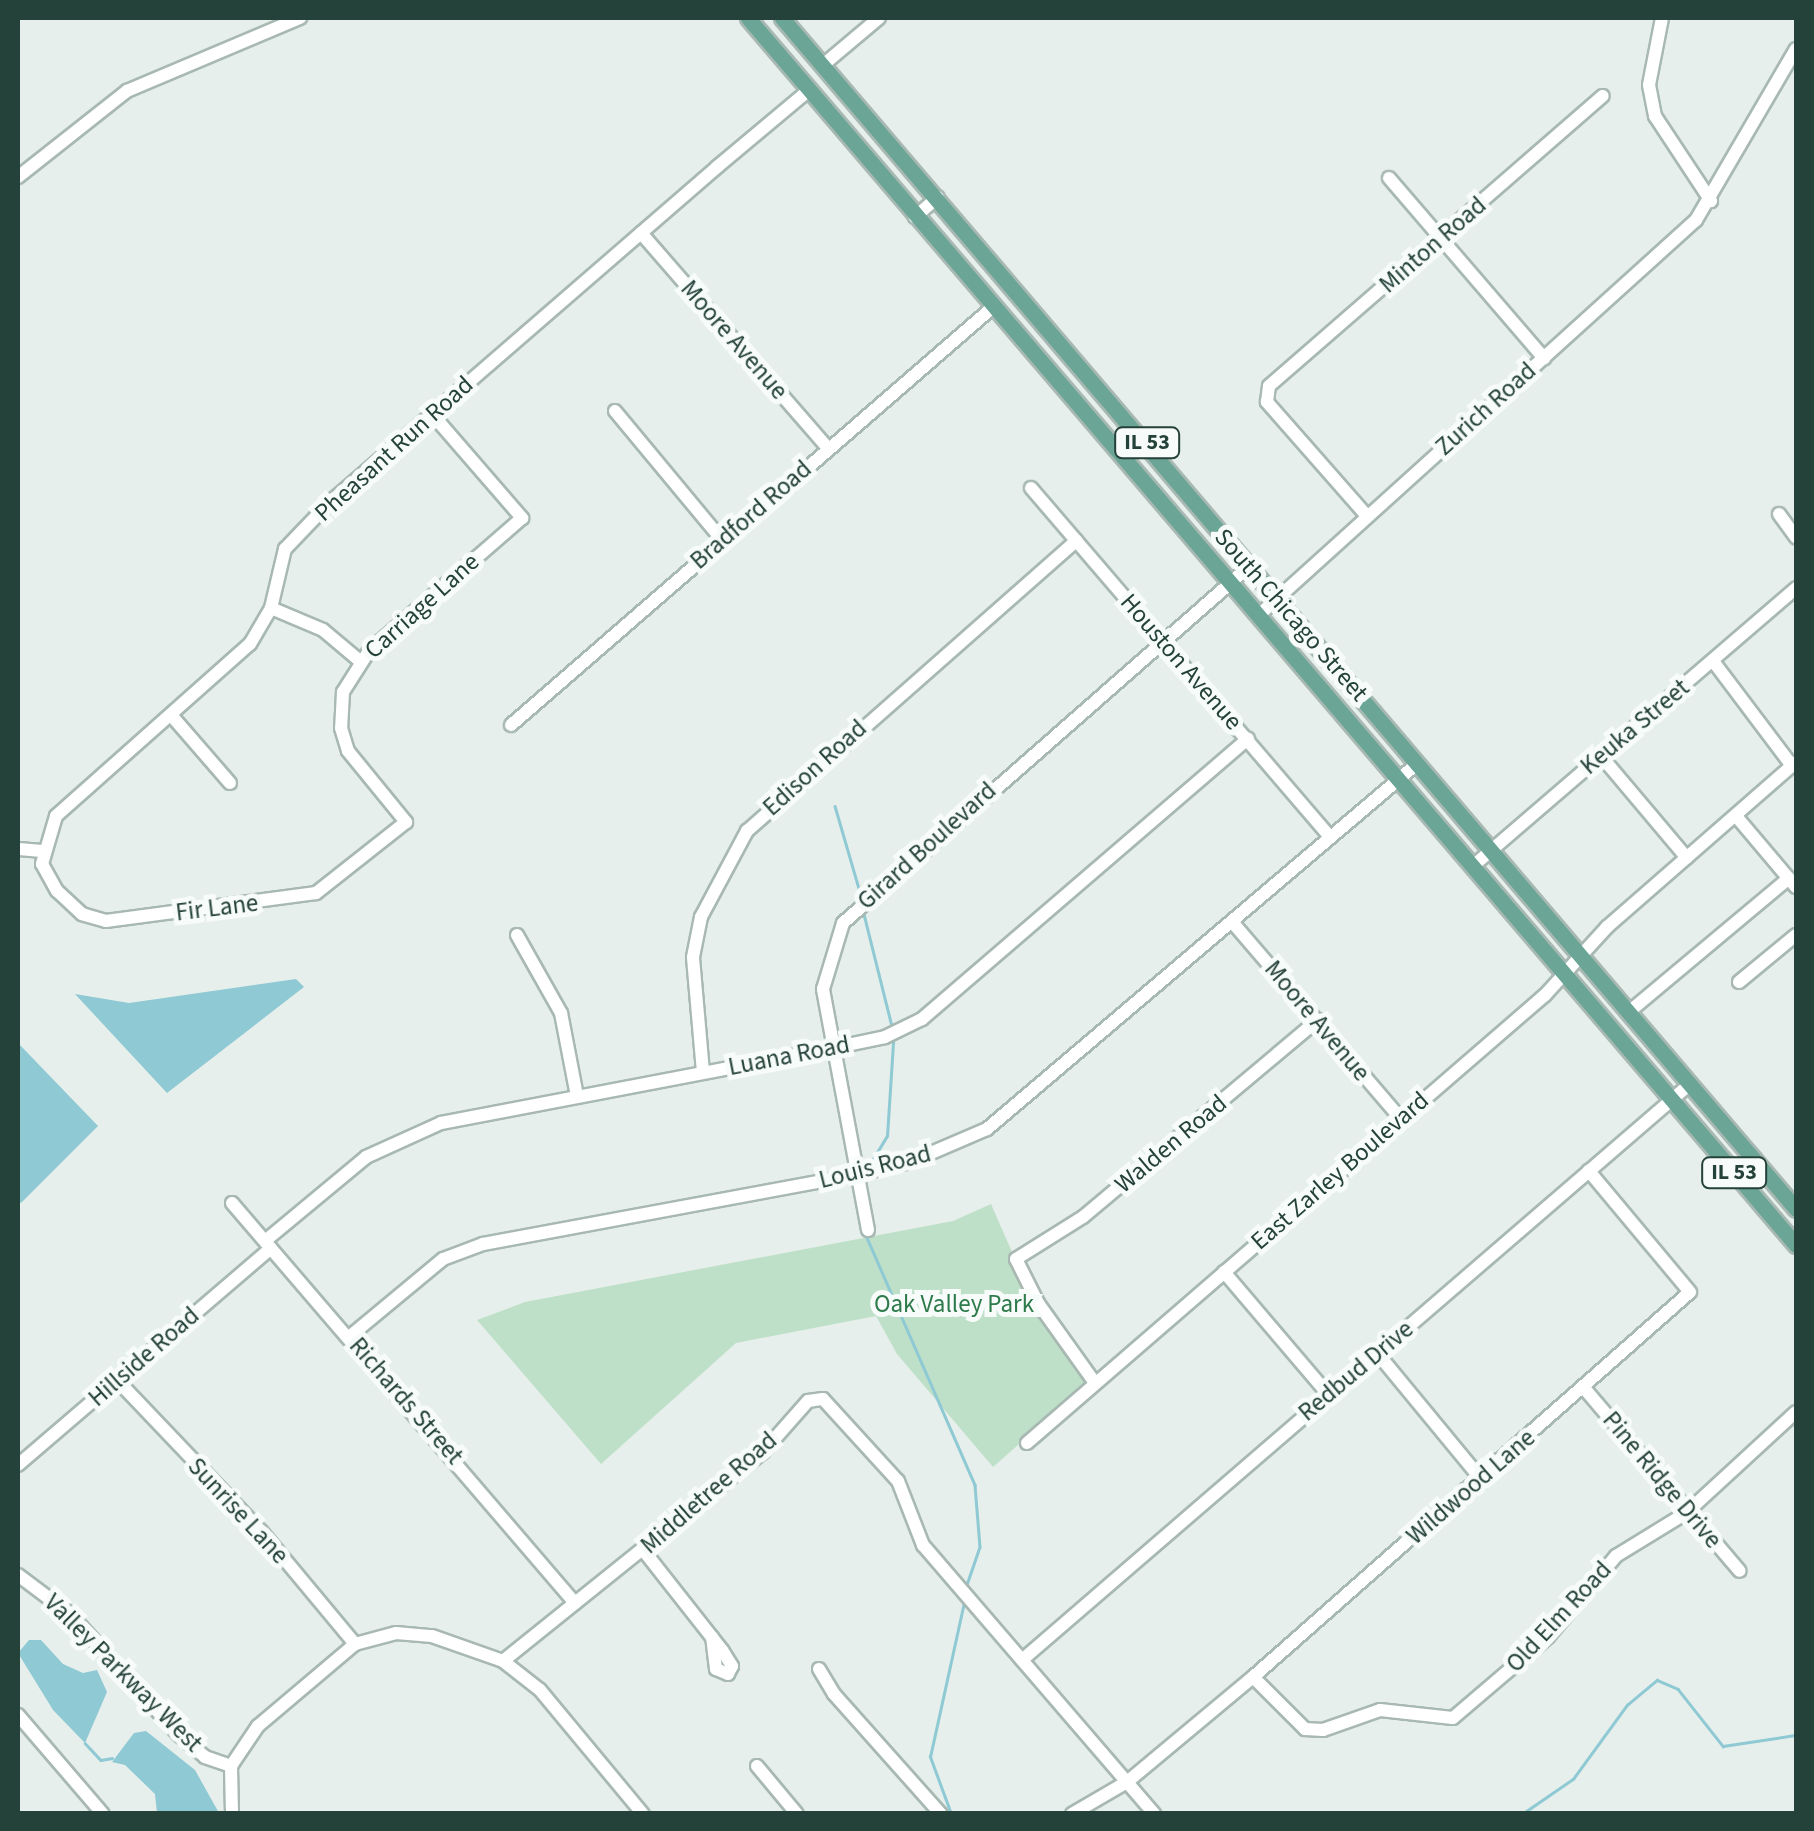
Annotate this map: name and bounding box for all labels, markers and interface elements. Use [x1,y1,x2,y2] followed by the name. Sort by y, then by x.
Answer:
[1373,190,1493,300] street label: Minton Road
[674,274,794,406] street label: Moore Avenue
[1430,356,1542,462] street label: Zurich Road
[309,370,479,528] street label: Pheasant Run Road
[1112,426,1182,460] road number: IL 53
[684,454,818,576] street label: Bradford Road
[1208,523,1374,707] street label: South Chicago Street
[359,547,485,665] street label: Carriage Lane
[1114,588,1248,736] street label: Houston Avenue
[1575,673,1695,781] street label: Keuka Street
[757,714,873,822] street label: Edison Road
[851,776,1003,916] street label: Girard Boulevard
[174,888,260,928] street label: Fir Lane
[1258,955,1376,1087] street label: Moore Avenue
[726,1030,852,1082] street label: Luana Road
[1245,1086,1435,1256] street label: East Zarley Boulevard
[1109,1089,1233,1199] street label: Walden Road
[816,1139,934,1195] street label: Louis Road
[1699,1156,1769,1190] road number: IL 53
[874,1289,1034,1319] park label: Oak Valley Park
[83,1301,205,1413] street label: Hillside Road
[1292,1314,1420,1428] street label: Redbud Drive
[343,1331,469,1471] street label: Richards Street
[1596,1405,1728,1555] street label: Pine Ridge Drive
[1401,1423,1541,1551] street label: Wildwood Lane
[635,1426,783,1560] street label: Middletree Road
[181,1452,295,1570] street label: Sunrise Lane
[1500,1555,1618,1679] street label: Old Elm Road
[38,1588,208,1758] street label: Valley Parkway West

